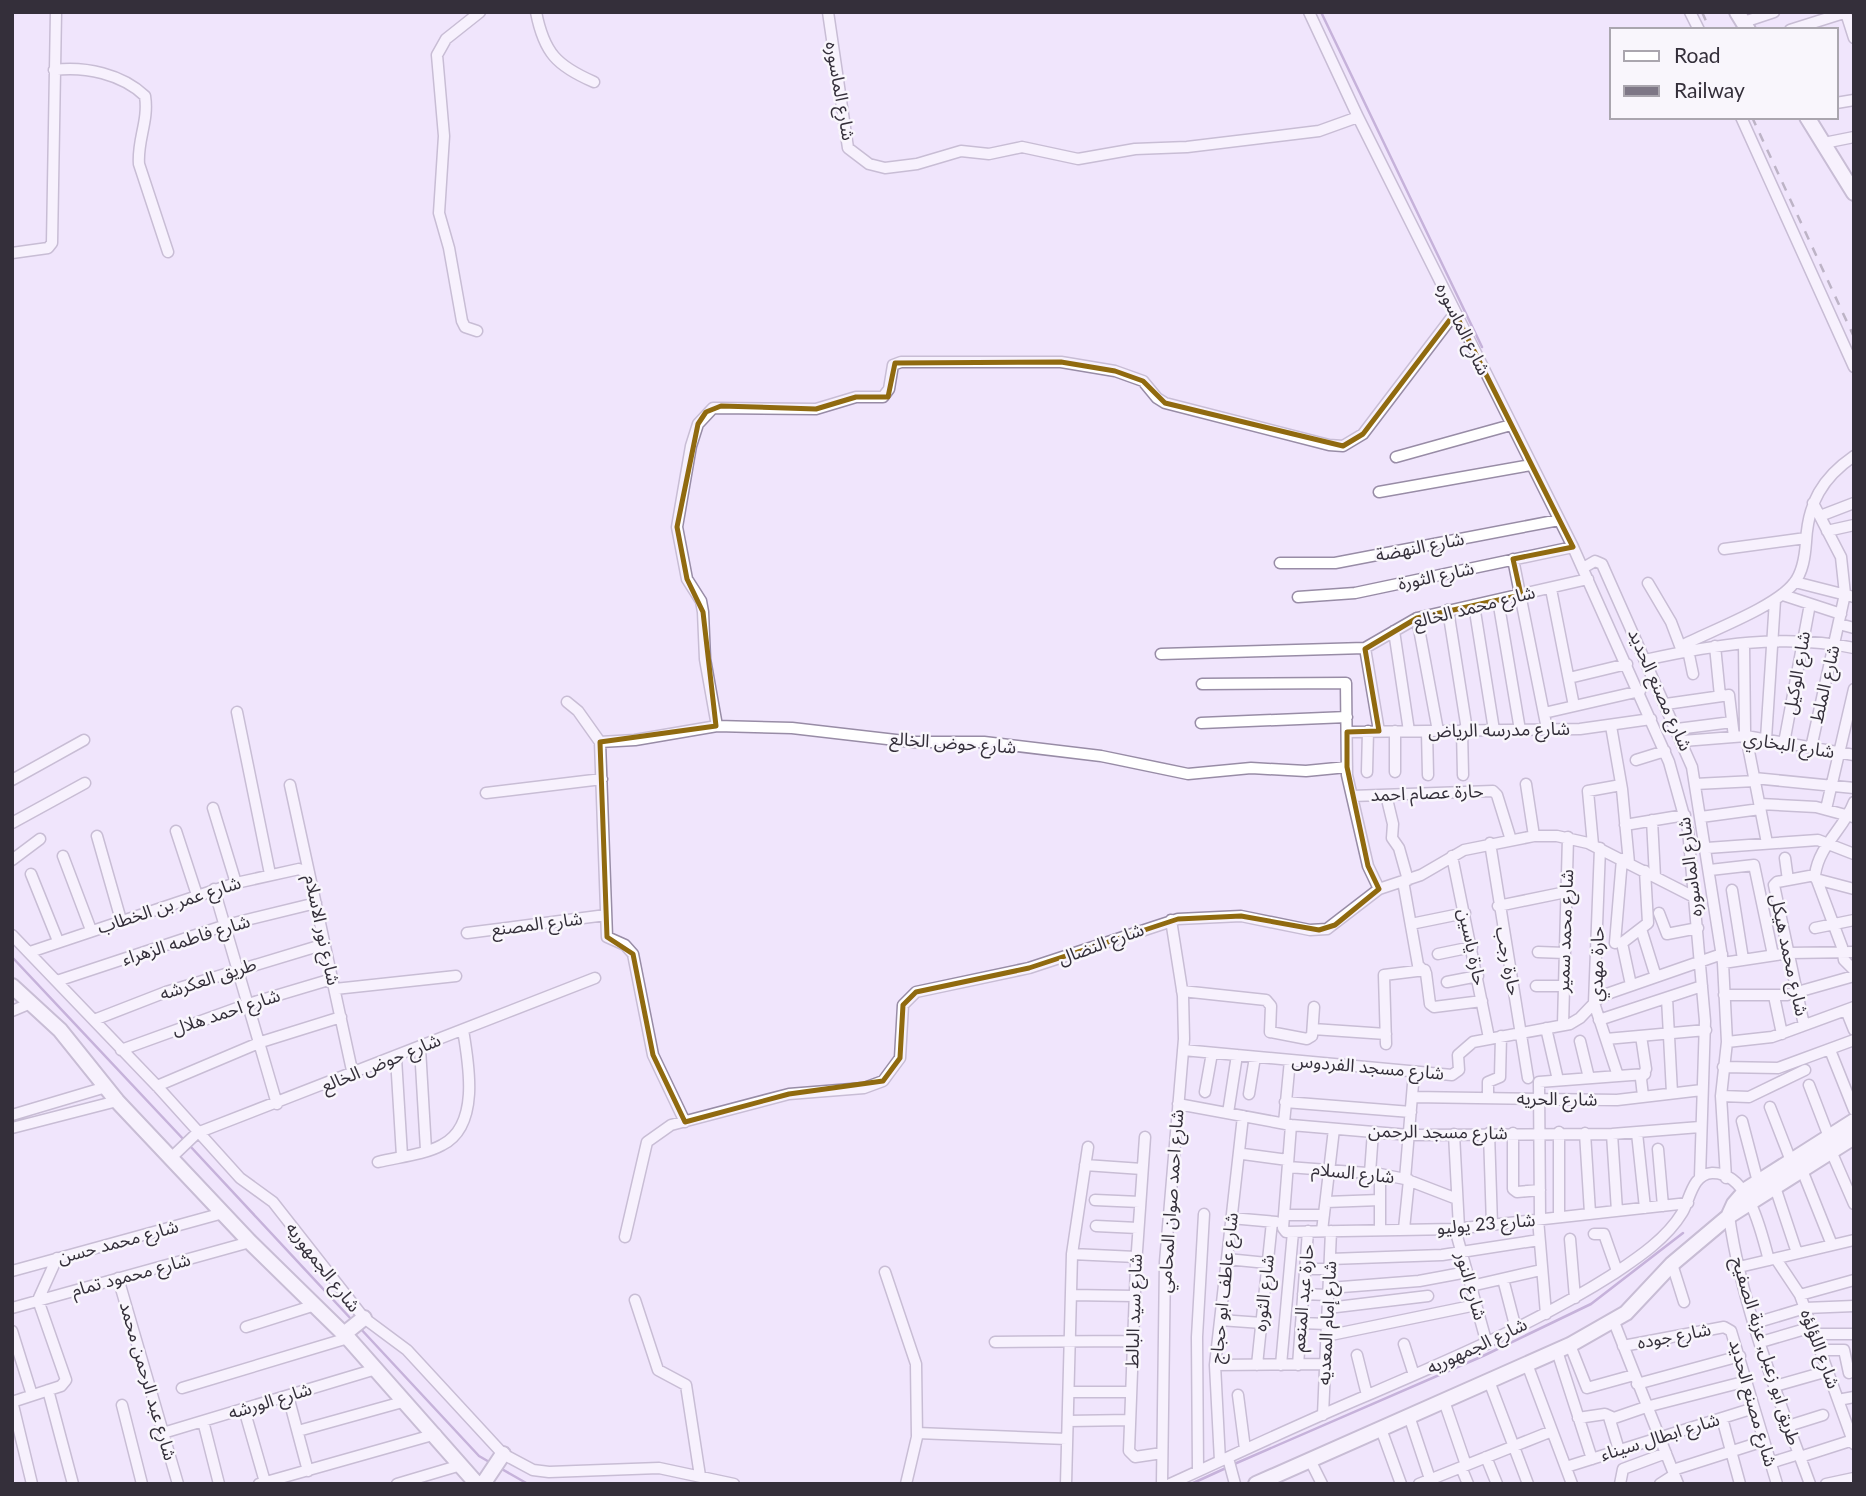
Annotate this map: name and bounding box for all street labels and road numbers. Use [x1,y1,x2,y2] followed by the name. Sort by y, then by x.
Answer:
[818,40,861,143] street label: شارع الماسوره
[1428,279,1496,380] street label: شارع الماسوره
[1374,527,1467,569] street label: شارع النهضة
[1396,556,1477,598] street label: شارع الثورة
[1410,580,1538,636] street label: شارع محمد الخالع
[1620,625,1698,756] street label: شارع مصنع الحديد
[1778,629,1818,717] street label: شارع الوكيل
[1804,643,1848,726] street label: شارع الملط
[1428,717,1570,745] street label: شارع مدرسه الرياض
[1741,726,1836,766] street label: شارع البخاري
[889,727,1017,761] street label: شارع حوض الخالع
[1370,779,1484,809] street label: حارة عصام احمد
[1672,816,1710,918] street label: شارع الماسوره
[1551,869,1581,994] street label: شارع محمد سمير
[94,870,245,941] street label: شارع عمر بن الخطاب
[297,872,345,988] street label: شارع نور الاسلام
[1762,892,1814,1019] street label: شارع محمد هيكل
[490,906,584,943] street label: شارع المصنع
[1453,906,1492,988] street label: حارة ياسين
[119,909,254,973] street label: شارع فاطمه الزهراء
[1055,917,1148,972] street label: شارع النضال
[1491,924,1526,997] street label: حارة رجب
[1584,926,1611,1002] street label: حارة مهدي
[157,952,259,1005] street label: طريق العكرشه
[169,983,284,1043] street label: شارع احمد هلال
[318,1028,445,1100] street label: شارع حوض الخالع
[1291,1048,1445,1088] street label: شارع مسجد الفردوس
[1516,1086,1598,1114] street label: شارع الحريه
[1153,1108,1191,1294] street label: شارع احمد صوان المحامي
[1368,1119,1508,1147] street label: شارع مسجد الرحمن
[1310,1157,1396,1191] street label: شارع السلام
[1436,1208,1537,1242] street label: شارع 23 يوليو
[1204,1211,1246,1365] street label: شارع عاطف ابو حجاج
[55,1214,182,1272] street label: شارع محمد حسن
[279,1217,366,1318] street label: شارع الجمهوريه
[1286,1243,1321,1353] street label: حارة عبد المنعم
[69,1248,194,1304] street label: شارع محمود تمام
[1448,1248,1492,1323] street label: شارع النور
[1120,1253,1150,1369] street label: شارع سيد البالط
[1248,1253,1282,1333] street label: شارع الثوره
[1725,1254,1806,1448] street label: طريق ابو زعبل, عزبة الصفيح
[1312,1260,1344,1386] street label: شارع إمام المعديه
[112,1299,182,1464] street label: شارع عبد الرحمن محمد
[1793,1306,1845,1393] street label: شارع اللؤلؤه
[1423,1312,1532,1382] street label: شارع الجمهوريه
[1635,1317,1713,1357] street label: شارع جوده
[1721,1336,1783,1470] street label: شارع مصنع الحديد
[225,1377,315,1427] street label: شارع الورشه
[1597,1407,1723,1468] street label: شارع ابطال سيناء

